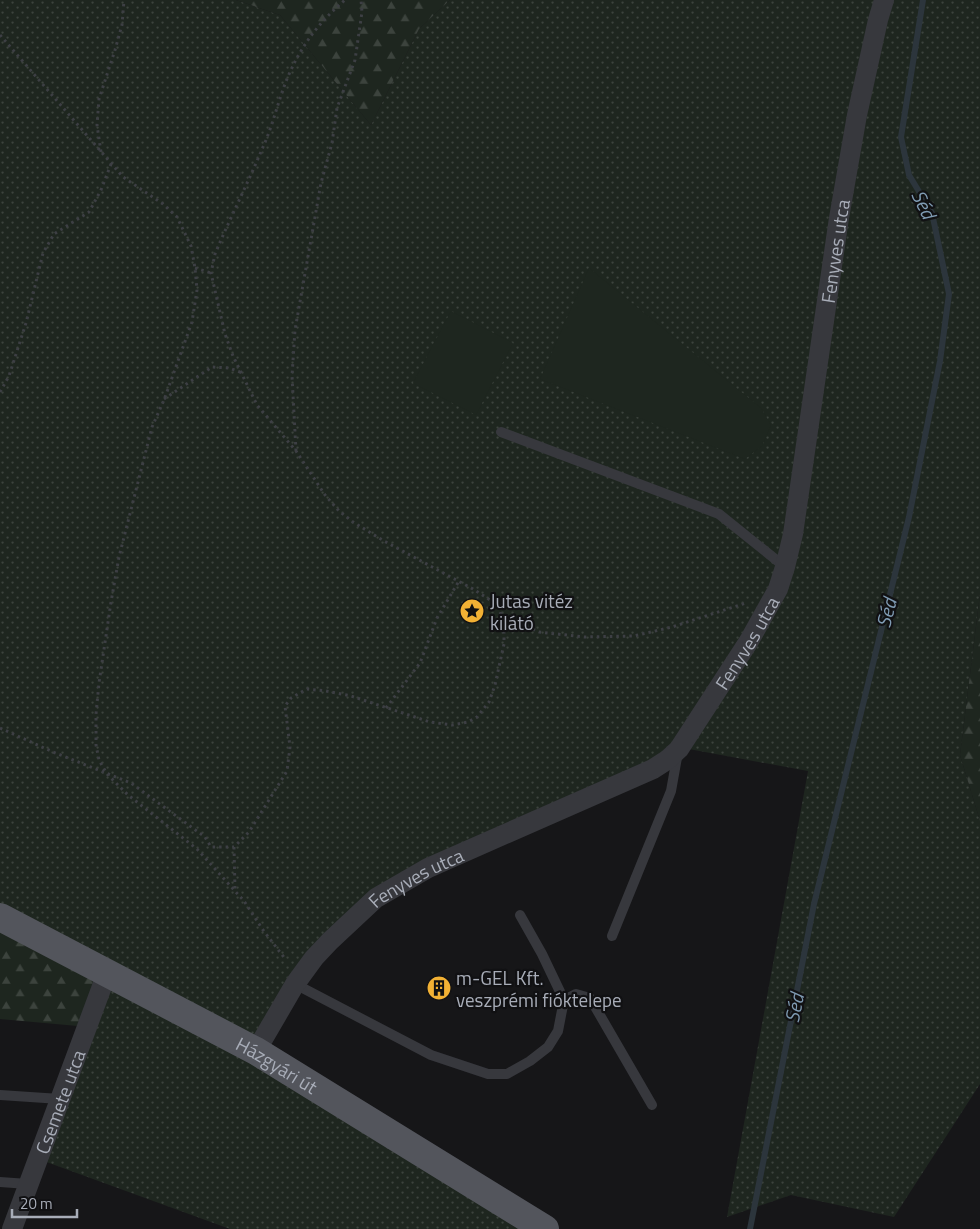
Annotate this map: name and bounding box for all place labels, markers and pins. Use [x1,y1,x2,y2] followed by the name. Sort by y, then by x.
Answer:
[490,586,573,637] place label: Jutas vitéz kilátó
[459,598,485,624] place icon: Jutas vitéz kilátó
[456,963,622,1014] place label: m-GEL Kft. veszprémi fióktelepe
[426,975,452,1001] building icon: m-GEL Kft. veszprémi fióktelepe

